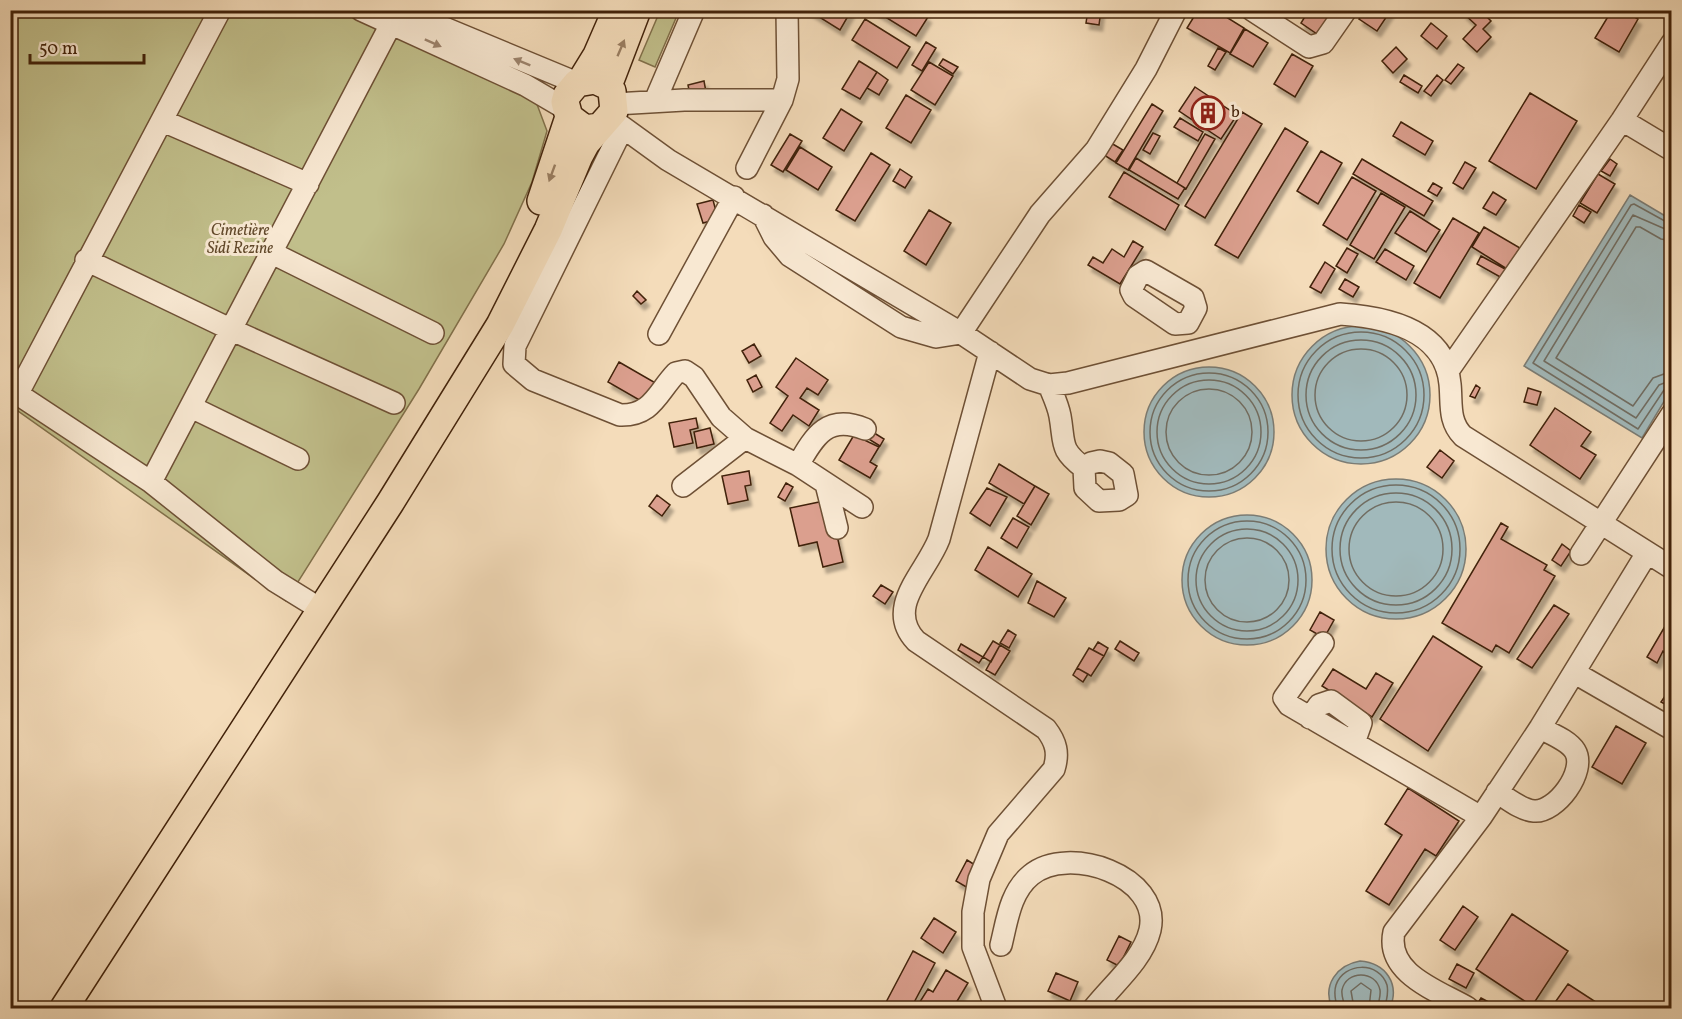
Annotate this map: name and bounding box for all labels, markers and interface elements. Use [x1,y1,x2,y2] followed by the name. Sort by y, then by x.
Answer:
[30,27,144,65] scale bar
[39,37,78,62] text: 50 m
[616,38,626,56] one-way arrow
[424,39,442,49] one-way arrow
[513,57,531,66] one-way arrow
[1190,95,1226,131] building icon: b
[1231,102,1240,124] place label: b
[546,164,556,182] one-way arrow
[207,220,273,260] park label: Cimetière Sidi Rezine

